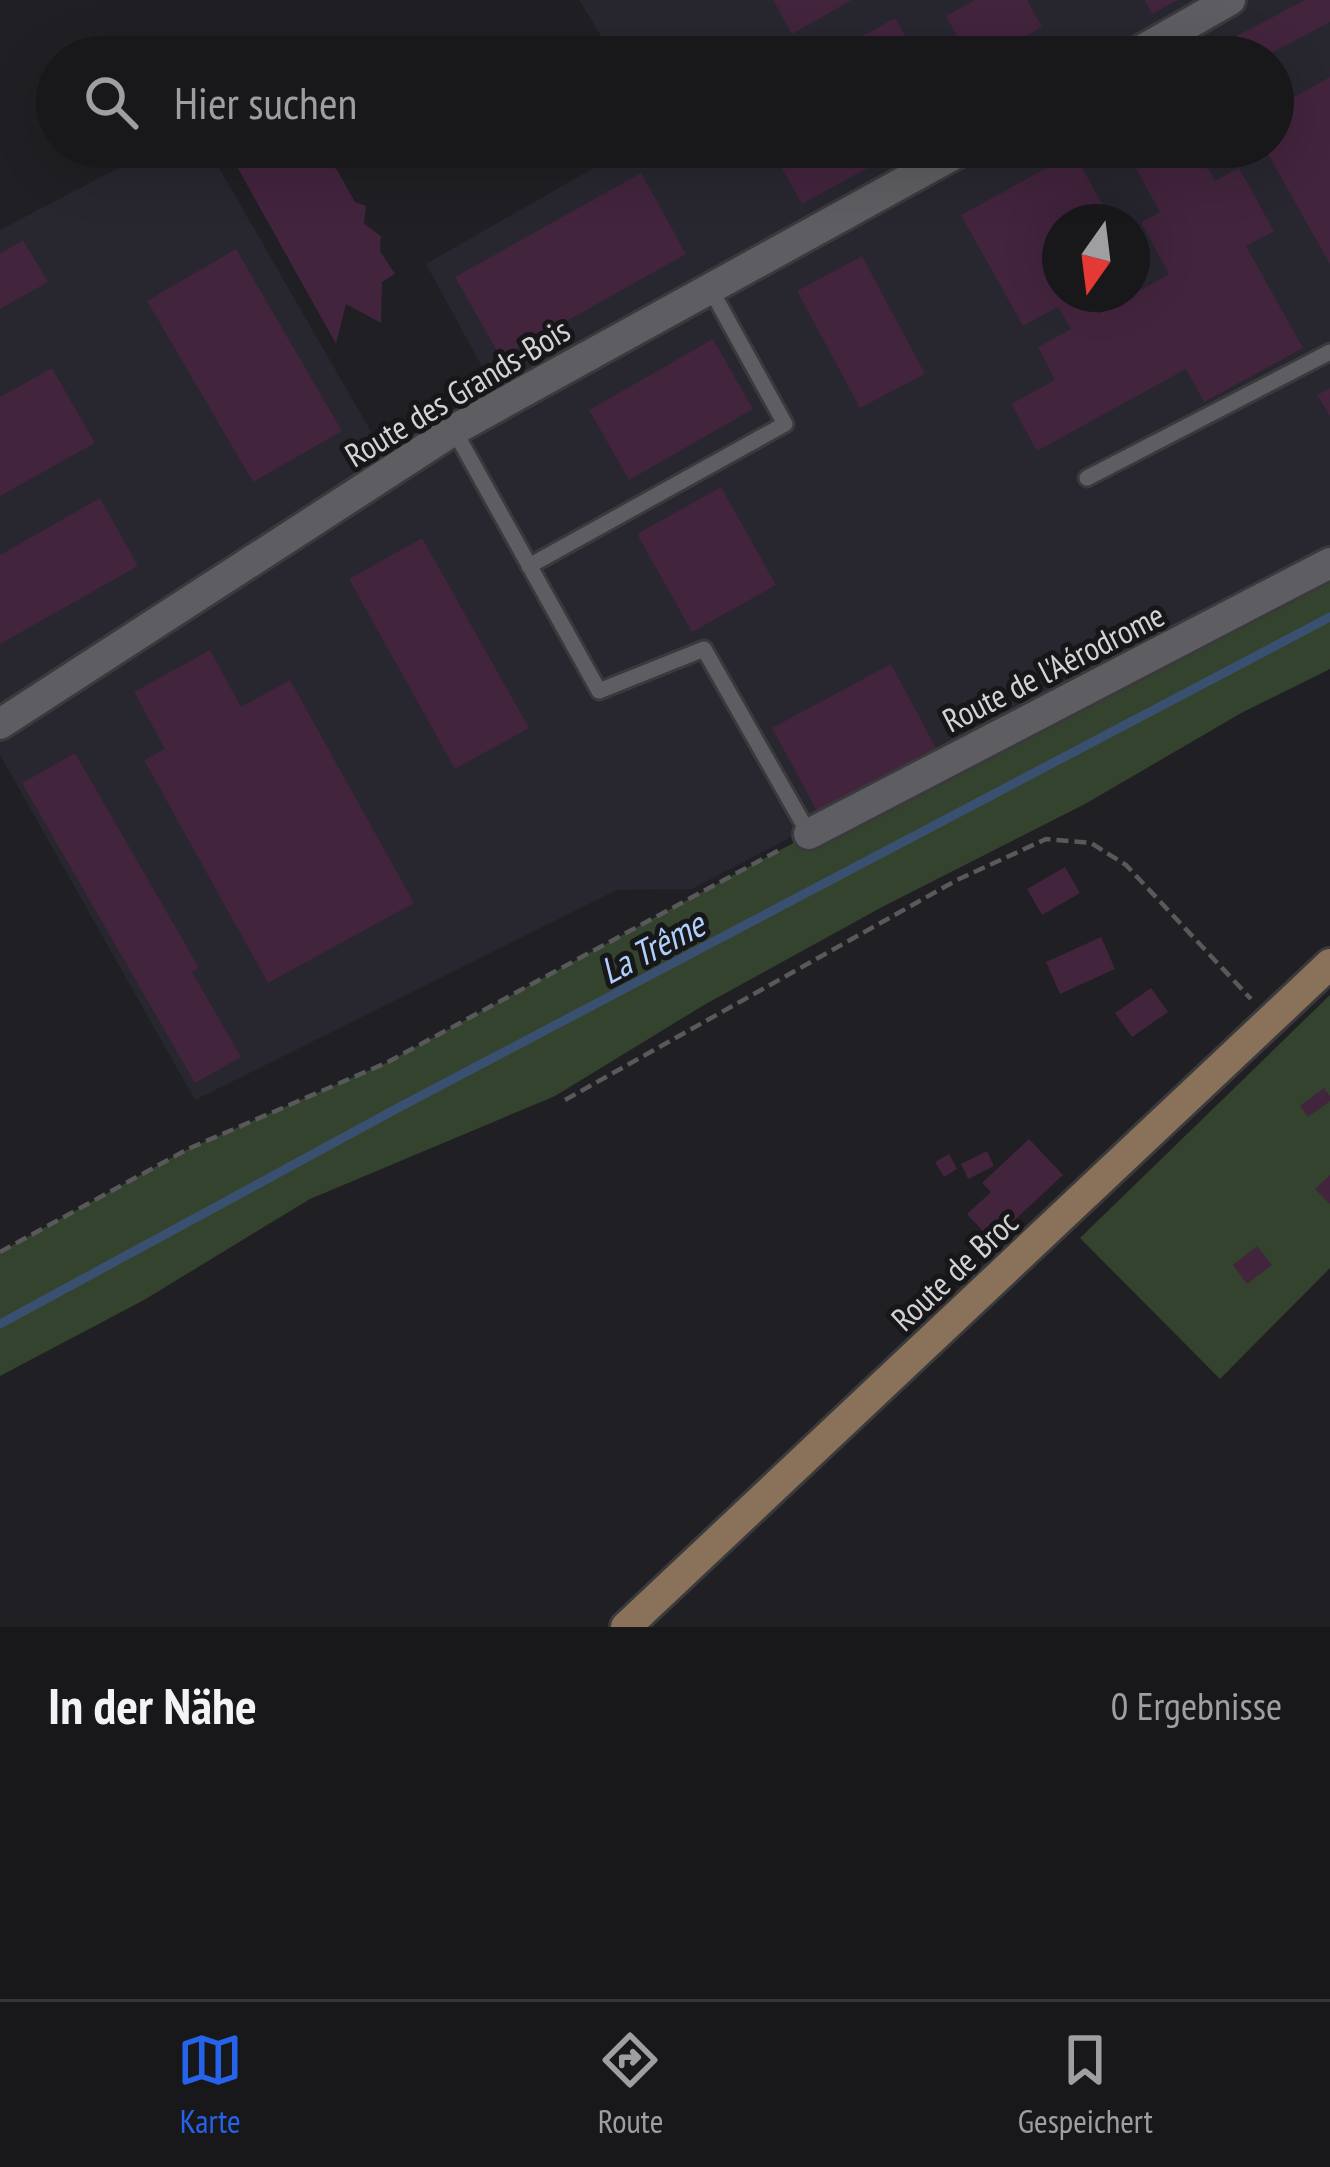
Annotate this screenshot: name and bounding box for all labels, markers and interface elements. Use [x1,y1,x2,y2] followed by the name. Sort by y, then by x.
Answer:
[36,36,1294,168] search box
[78,69,144,135] icon: search
[174,73,357,131] text: Hier suchen
[1042,204,1150,312] north arrow
[337,308,577,476] street label: Route des Grands-Bois
[935,593,1171,741] street label: Route de l'Aérodrome
[592,899,714,994] water label: La Trême
[882,1200,1027,1340] street label: Route de Broc
[48,1672,257,1738] text: In der Nähe
[1111,1680,1282,1731] text: 0 Ergebnisse
[177,2027,243,2142] tab: Karte
[597,2027,663,2142] tab: Route
[1018,2027,1153,2142] tab: Gespeichert

